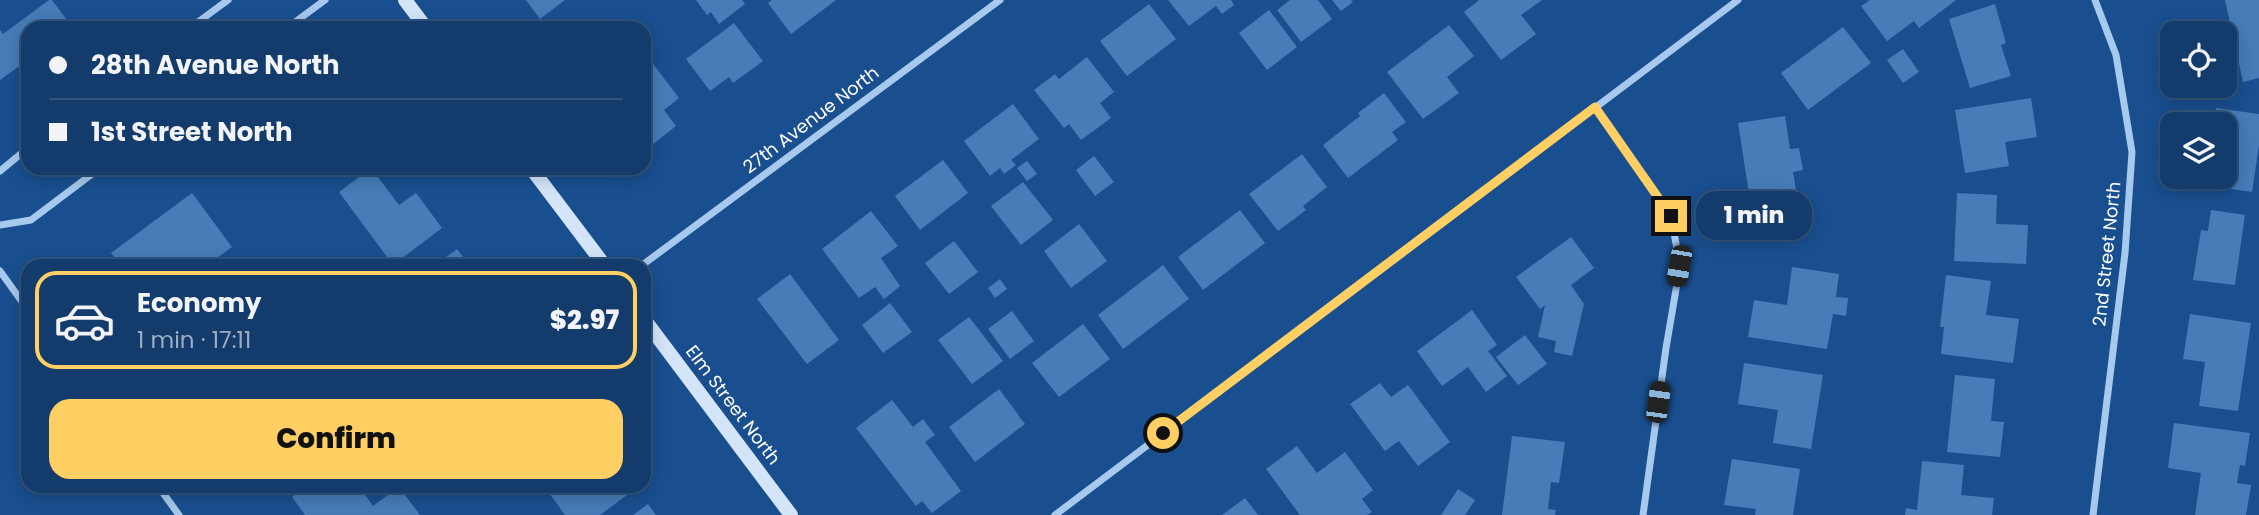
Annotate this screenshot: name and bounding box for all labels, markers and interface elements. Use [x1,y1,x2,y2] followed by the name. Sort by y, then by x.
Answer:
[2160,21,2237,189] map controls
[2160,21,2237,98] button: locate
[91,47,340,83] text: 28th Avenue North
[738,60,884,179] street label: 27th Avenue North
[2160,112,2237,189] button: layers
[91,114,292,150] text: 1st Street North
[2086,180,2127,328] street label: 2nd Street North
[1696,192,1811,241] callout: 1 min
[1724,199,1784,231] text: 1 min
[1655,200,1687,232] route end
[1666,243,1693,289] car
[137,285,261,321] text: Economy
[53,289,116,352] icon: car
[550,302,619,338] text: $2.97
[137,324,251,356] text: 1 min · 17:11
[680,340,787,470] street label: Elm Street North
[1645,380,1672,424] car
[49,399,623,479] button: Confirm
[1147,417,1179,449] route start

